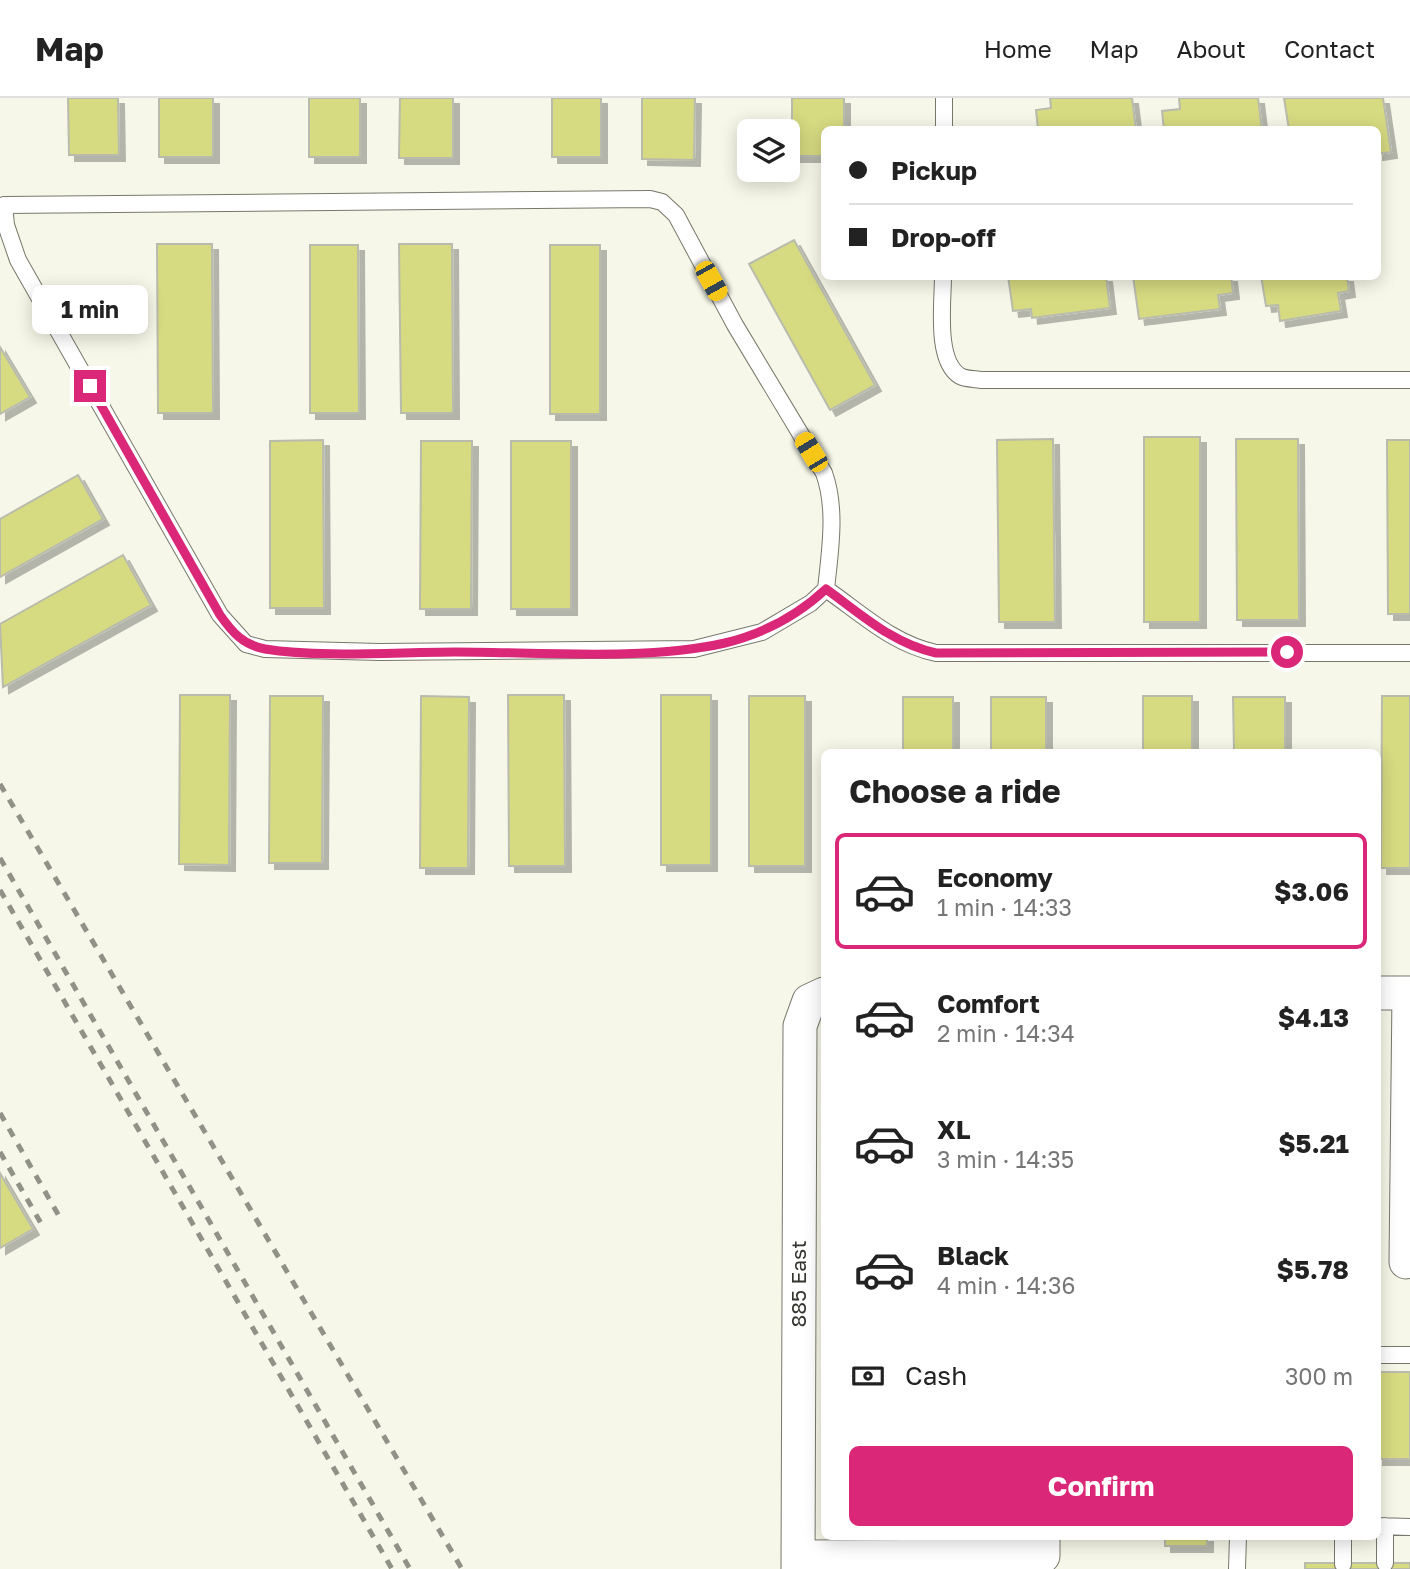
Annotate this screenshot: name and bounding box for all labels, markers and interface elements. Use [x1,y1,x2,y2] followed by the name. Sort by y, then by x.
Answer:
[35,29,104,68] text: Map
[984,34,1052,63] text: Home
[1090,34,1139,63] text: Map
[1177,34,1246,63] text: About
[1284,34,1375,63] text: Contact
[737,119,800,182] map controls
[737,119,800,182] button: layers
[891,155,977,186] text: Pickup
[891,222,996,253] text: Drop-off
[692,258,731,304] car
[32,285,148,334] callout: 1 min
[61,295,119,323] text: 1 min
[74,370,106,402] route end
[792,429,831,475] car
[1271,636,1303,668] route start
[849,772,1061,810] text: Choose a ride
[853,860,916,923] icon: car
[937,862,1053,893] text: Economy
[1274,876,1349,907] text: $3.06
[937,893,1072,921] text: 1 min · 14:33
[853,986,916,1049] icon: car
[937,988,1040,1019] text: Comfort
[1278,1002,1349,1033] text: $4.13
[937,1019,1075,1047] text: 2 min · 14:34
[853,1112,916,1175] icon: car
[937,1114,971,1145] text: XL
[1278,1128,1349,1159] text: $5.21
[937,1145,1074,1173] text: 3 min · 14:35
[853,1238,916,1301] icon: car
[785,1240,811,1328] street label: 885 East
[937,1240,1009,1271] text: Black
[1277,1254,1349,1285] text: $5.78
[937,1271,1075,1299] text: 4 min · 14:36
[849,1357,887,1395] icon: cash
[905,1360,967,1391] text: Cash
[1285,1362,1353,1390] text: 300 m
[849,1446,1353,1526] button: Confirm

